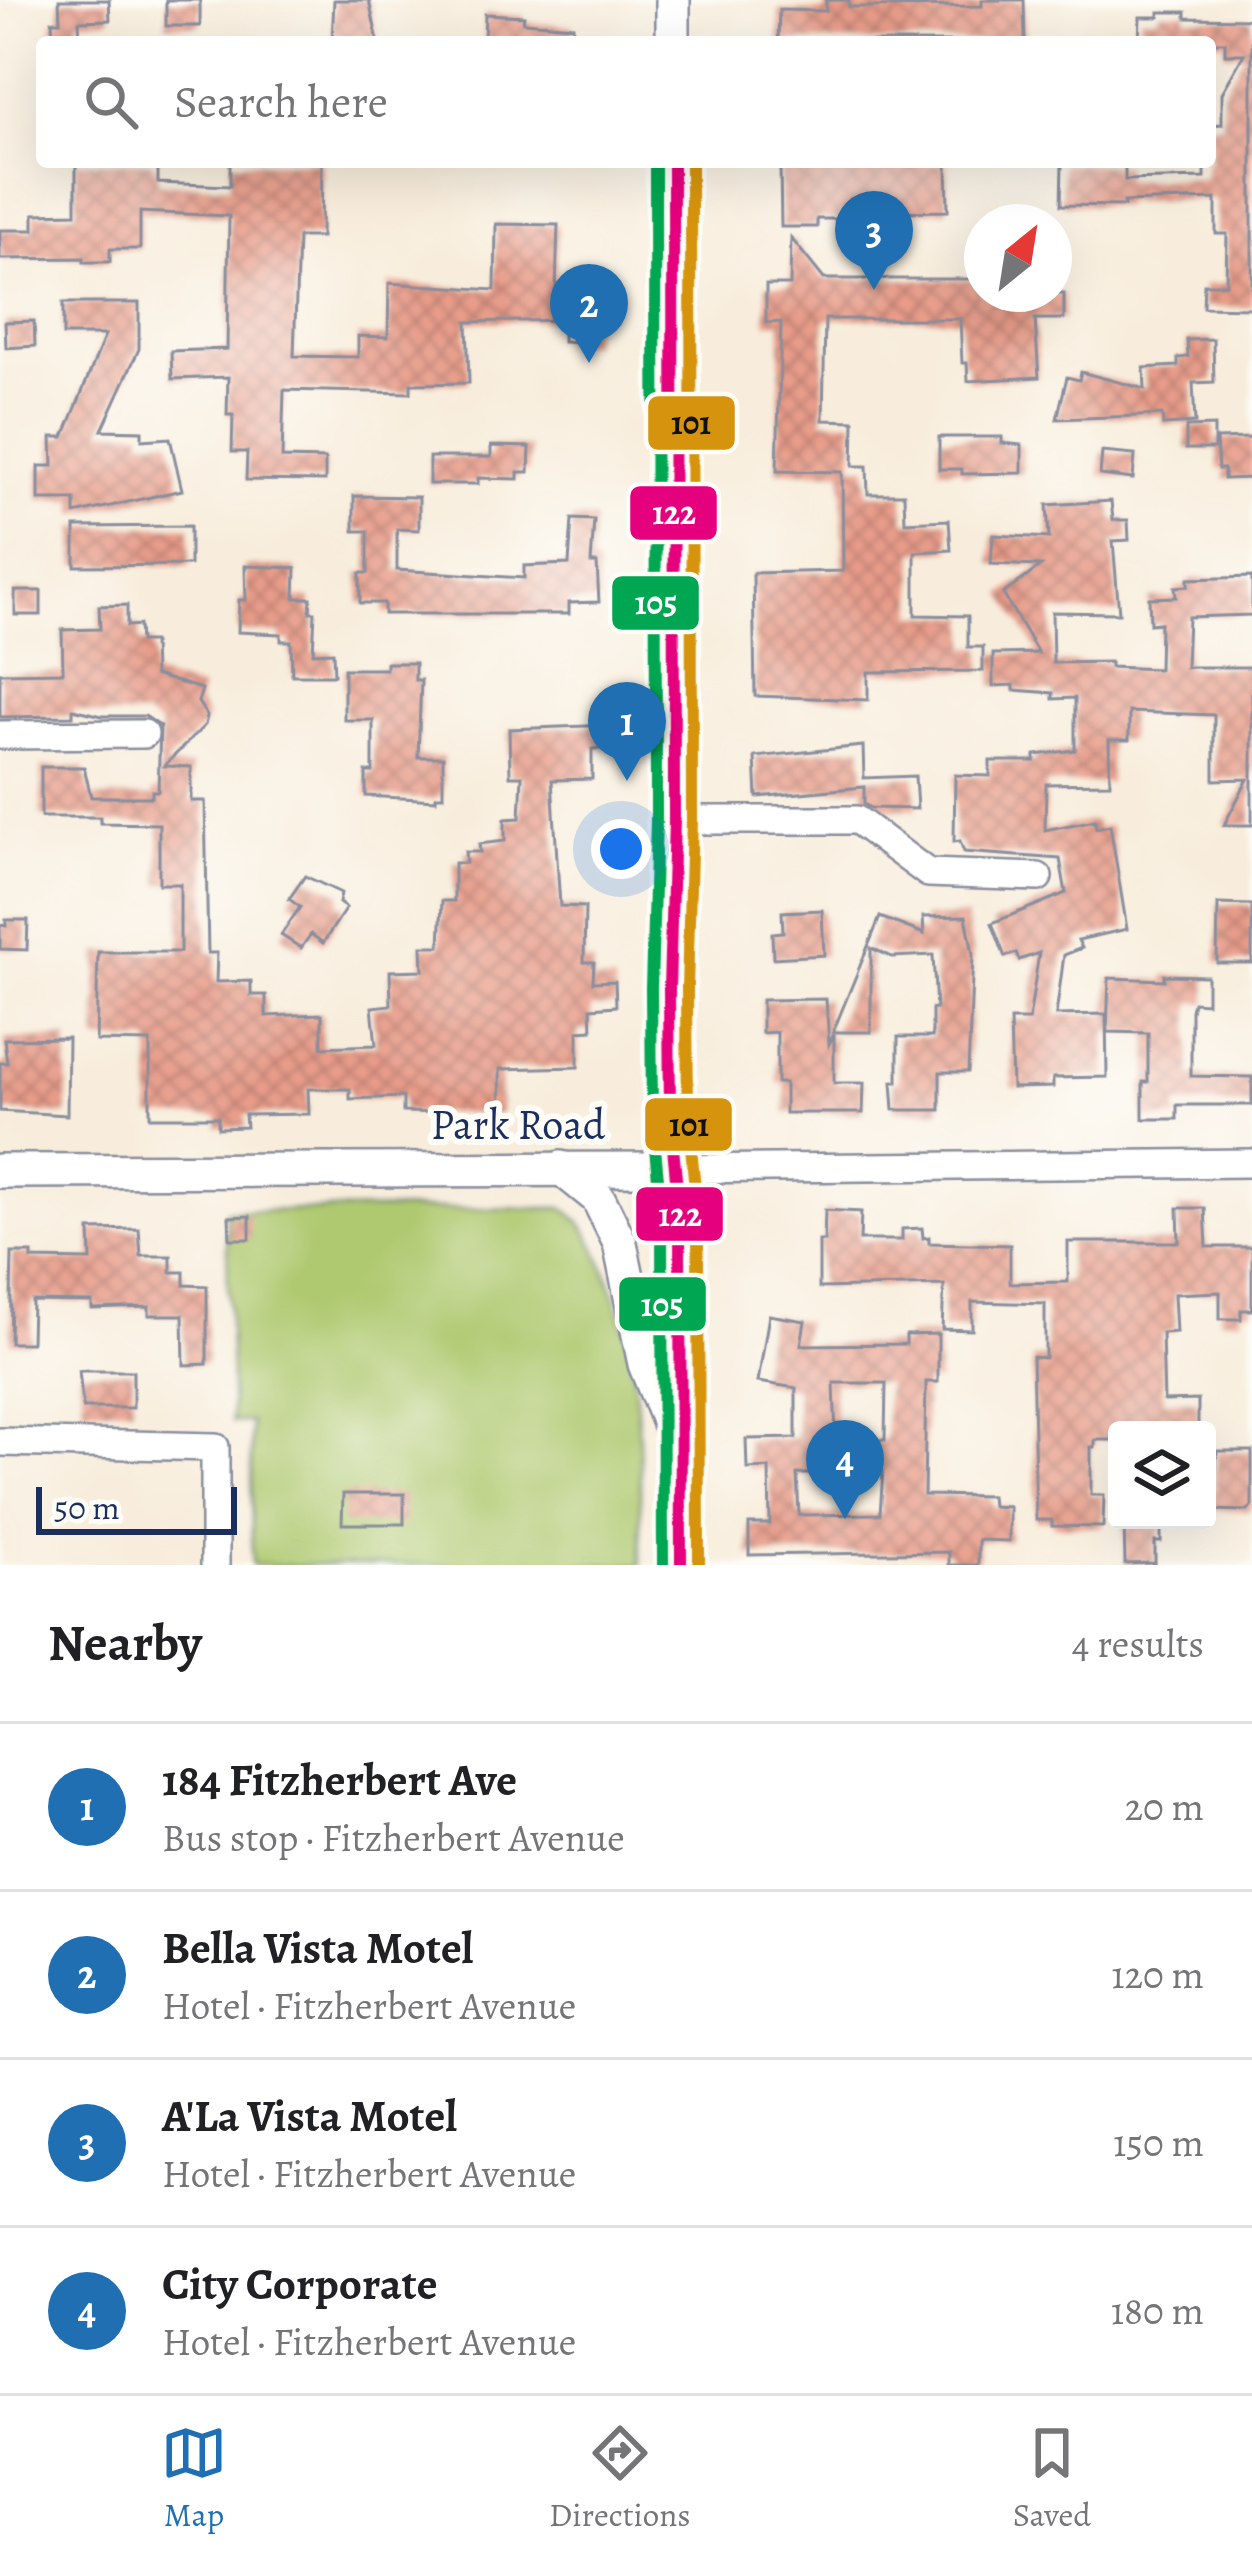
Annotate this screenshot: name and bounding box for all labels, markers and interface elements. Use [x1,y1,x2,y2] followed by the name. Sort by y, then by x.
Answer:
[36,36,1216,168] search box
[78,69,144,135] icon: search
[174,71,388,133] text: Search here
[835,191,913,290] pin: 3
[964,204,1072,312] north arrow
[550,264,628,363] pin: 2
[646,394,737,452] line badge: 101
[671,400,711,445] text: 101
[628,484,719,542] line badge: 122
[652,490,696,535] text: 122
[610,574,701,632] line badge: 105
[635,580,677,625] text: 105
[588,682,666,781] pin: 1
[591,819,651,879] your location
[431,1096,606,1153] street label: Park Road
[643,1096,734,1153] line badge: 101
[669,1102,709,1147] text: 101
[634,1185,725,1243] line badge: 122
[658,1192,702,1237] text: 122
[617,1275,708,1333] line badge: 105
[641,1282,683,1327] text: 105
[806,1420,884,1519] pin: 4
[1108,1421,1216,1529] map controls
[1108,1421,1216,1529] button: layers
[36,1481,237,1534] scale bar
[54,1485,120,1530] text: 50 m
[48,1608,202,1678] text: Nearby
[1072,1617,1204,1670] text: 4 results
[162,1749,517,1811] text: 184 Fitzherbert Ave
[80,1780,94,1833] text: 1
[1125,1780,1204,1833] text: 20 m
[162,1811,625,1864] text: Bus stop · Fitzherbert Avenue
[162,1917,473,1979] text: Bella Vista Motel
[78,1948,96,2001] text: 2
[1111,1948,1204,2001] text: 120 m
[162,1979,576,2032] text: Hotel · Fitzherbert Avenue
[162,2085,457,2147] text: A'La Vista Motel
[79,2116,95,2169] text: 3
[1113,2116,1204,2169] text: 150 m
[162,2147,576,2200] text: Hotel · Fitzherbert Avenue
[162,2253,437,2315] text: City Corporate
[78,2284,96,2337] text: 4
[1111,2284,1204,2337] text: 180 m
[162,2315,576,2368] text: Hotel · Fitzherbert Avenue
[161,2420,227,2537] tab: Map
[549,2420,691,2537] tab: Directions
[1013,2420,1091,2537] tab: Saved

